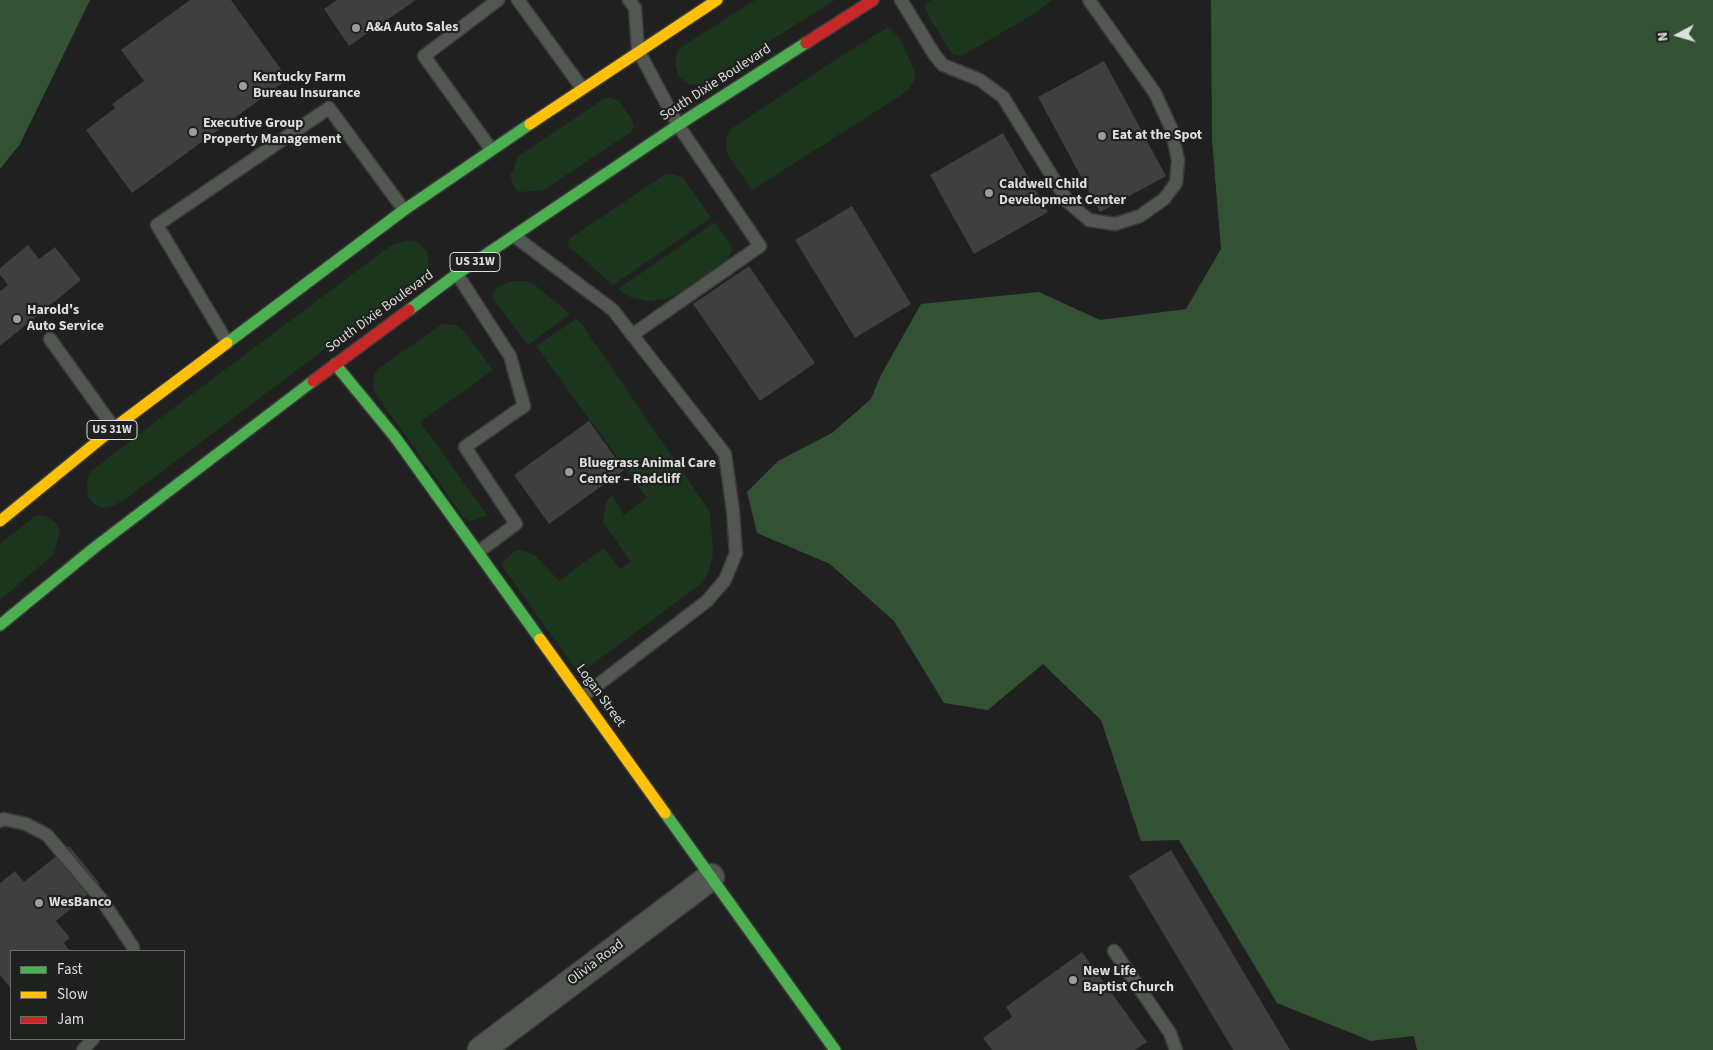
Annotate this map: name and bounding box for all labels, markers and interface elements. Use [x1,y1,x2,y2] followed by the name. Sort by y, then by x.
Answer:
[1653,10,1703,60] north arrow
[366,20,458,36] place label: A&A Auto Sales
[350,22,362,34] marker: A&A Auto Sales
[1653,31,1674,42] text: N
[657,41,775,125] street label: South Dixie Boulevard
[253,70,360,102] place label: Kentucky Farm Bureau Insurance
[237,80,249,92] marker: Kentucky Farm Bureau Insurance
[203,116,341,148] place label: Executive Group Property Management
[187,126,199,138] marker: Executive Group Property Management
[1112,128,1202,144] place label: Eat at the Spot
[1096,130,1108,142] marker: Eat at the Spot
[999,177,1126,210] place label: Caldwell Child Development Center
[983,187,995,199] marker: Caldwell Child Development Center
[450,252,500,272] road number: US 31W
[323,267,437,357] street label: South Dixie Boulevard
[27,303,104,336] place label: Harold's Auto Service
[11,313,23,325] marker: Harold's Auto Service
[87,420,137,440] road number: US 31W
[579,456,716,488] place label: Bluegrass Animal Care Center – Radcliff
[563,466,575,478] marker: Bluegrass Animal Care Center – Radcliff
[572,661,628,731] street label: Logan Street
[49,895,112,911] place label: WesBanco
[33,897,45,909] marker: WesBanco
[565,936,627,990] street label: Olivia Road
[10,950,185,1040] legend
[57,959,83,980] text: Fast
[1083,964,1174,996] place label: New Life Baptist Church
[1067,974,1079,986] marker: New Life Baptist Church
[57,984,88,1005] text: Slow
[57,1009,84,1030] text: Jam

